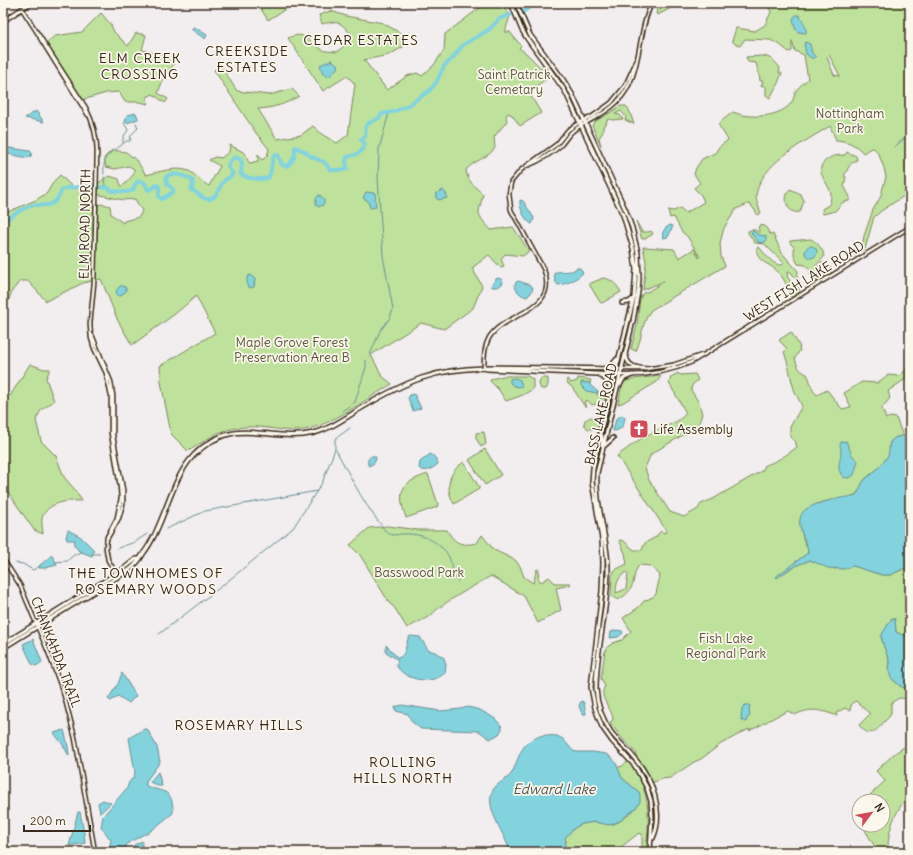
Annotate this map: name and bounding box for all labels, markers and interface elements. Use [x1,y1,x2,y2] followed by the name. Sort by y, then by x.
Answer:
[303,31,419,49] district label: CEDAR ESTATES
[205,42,289,76] district label: CREEKSIDE ESTATES
[99,49,181,83] district label: ELM CREEK CROSSING
[477,66,551,98] park label: Saint Patrick Cemetary
[816,105,884,137] park label: Nottingham Park
[76,169,94,279] street label: ELM ROAD NORTH
[741,237,867,325] street label: WEST FISH LAKE ROAD
[234,334,350,366] park label: Maple Grove Forest Preservation Area B
[581,361,621,467] street label: BASS LAKE ROAD
[628,418,650,440] church icon: Life Assembly
[653,421,733,438] place label: Life Assembly
[68,564,224,598] district label: THE TOWNHOMES OF ROSEMARY WOODS
[374,564,464,581] park label: Basswood Park
[27,594,85,710] street label: CHANKAHDA TRAIL
[686,630,767,662] park label: Fish Lake Regional Park
[174,716,304,734] district label: ROSEMARY HILLS
[353,753,453,787] district label: ROLLING HILLS NORTH
[513,780,597,798] water label: Edward Lake
[851,793,891,833] north arrow
[872,801,887,815] text: N
[24,807,90,833] scale bar
[30,813,66,828] text: 200 m

